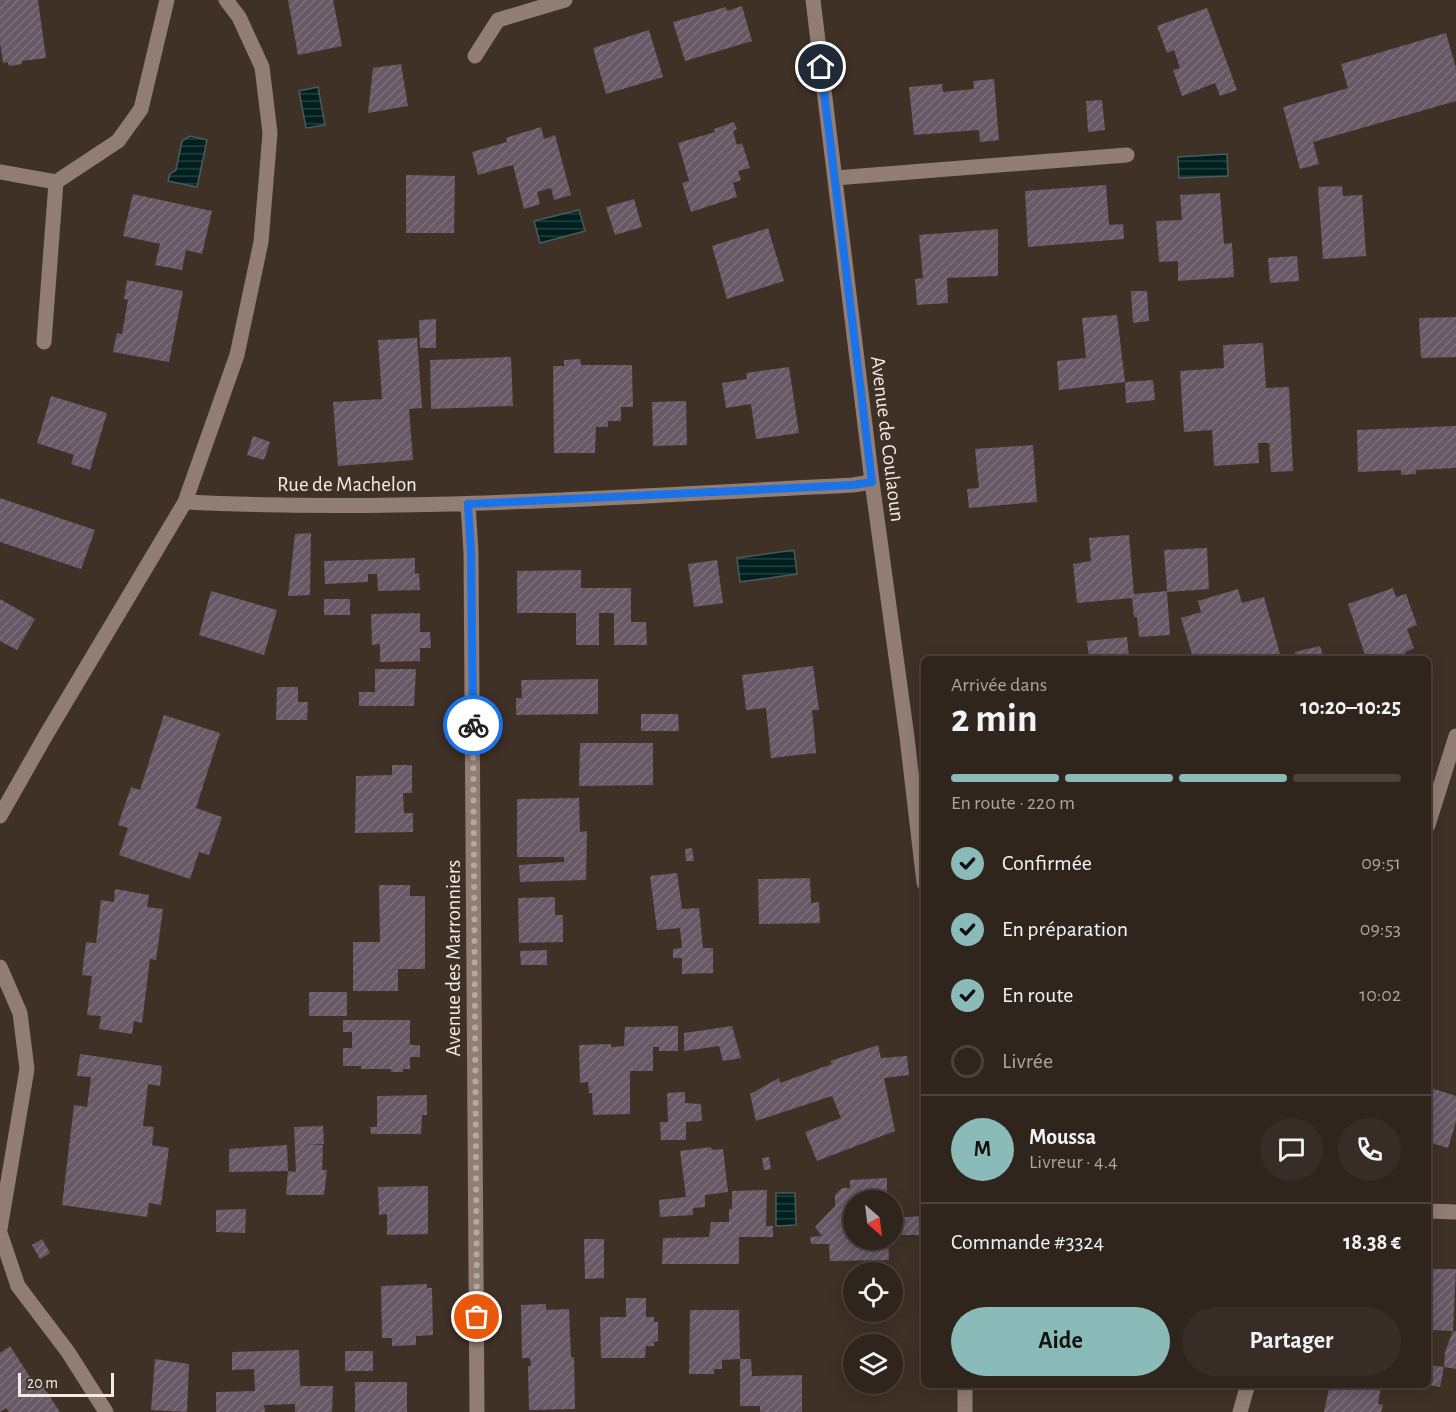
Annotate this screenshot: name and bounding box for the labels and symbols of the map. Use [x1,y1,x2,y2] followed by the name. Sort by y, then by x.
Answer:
[795,41,846,92] pin
[867,355,908,523] street label: Avenue de Coulaoun
[277,474,417,495] street label: Rue de Machelon
[443,695,503,755] courier
[443,860,464,1056] street label: Avenue des Marronniers
[843,1190,903,1250] north arrow
[451,1291,502,1342] pin
[18,1370,114,1398] scale bar

